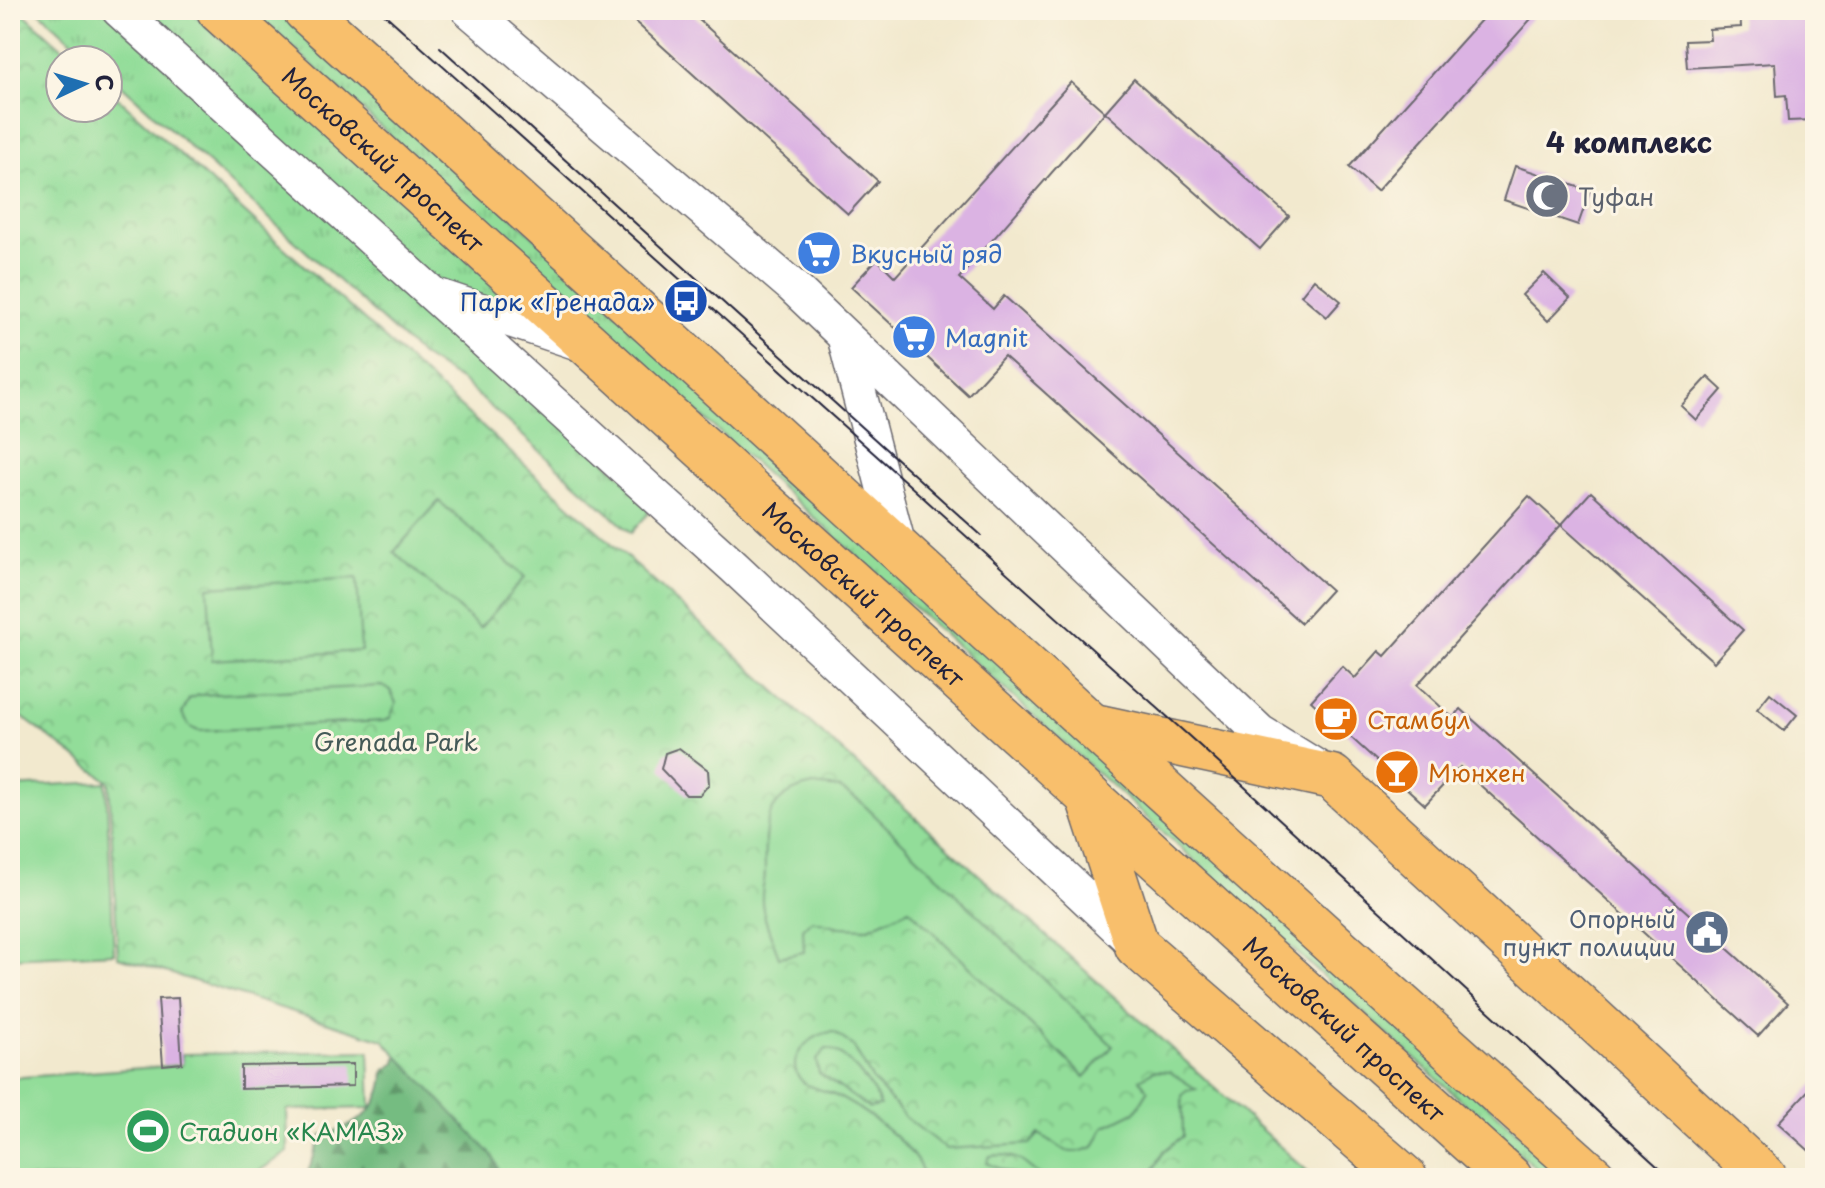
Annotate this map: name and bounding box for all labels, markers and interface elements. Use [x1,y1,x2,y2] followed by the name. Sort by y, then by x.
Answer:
[44,44,124,124] north arrow
[275,58,493,260] street label: Московский проспект
[88,73,122,92] text: С
[1546,120,1712,163] district label: 4 комплекс
[1523,172,1571,220] mosque icon: Туфан
[1578,178,1654,214] place label: Туфан
[795,229,843,277] supermarket icon: Вкусный ряд
[850,235,1002,271] place label: Вкусный ряд
[662,277,710,325] bus stop icon: Парк «Гренада»
[460,283,655,319] place label: Парк «Гренада»
[890,313,938,361] supermarket icon: Magnit
[945,319,1028,355] place label: Magnit
[755,493,973,695] street label: Московский проспект
[1312,695,1360,743] cafe icon: Стамбул
[1367,701,1470,737] place label: Стамбул
[314,723,478,759] park label: Grenada Park
[1373,748,1421,796] bar icon: Мюнхен
[1428,754,1526,790] place label: Мюнхен
[1503,900,1676,964] place label: Опорный пункт полиции
[1683,908,1731,956] public building icon: Опорный пункт полиции
[1236,927,1454,1130] street label: Московский проспект
[124,1107,172,1155] sports icon: Стадион «КАМАЗ»
[179,1113,404,1149] place label: Стадион «КАМАЗ»

